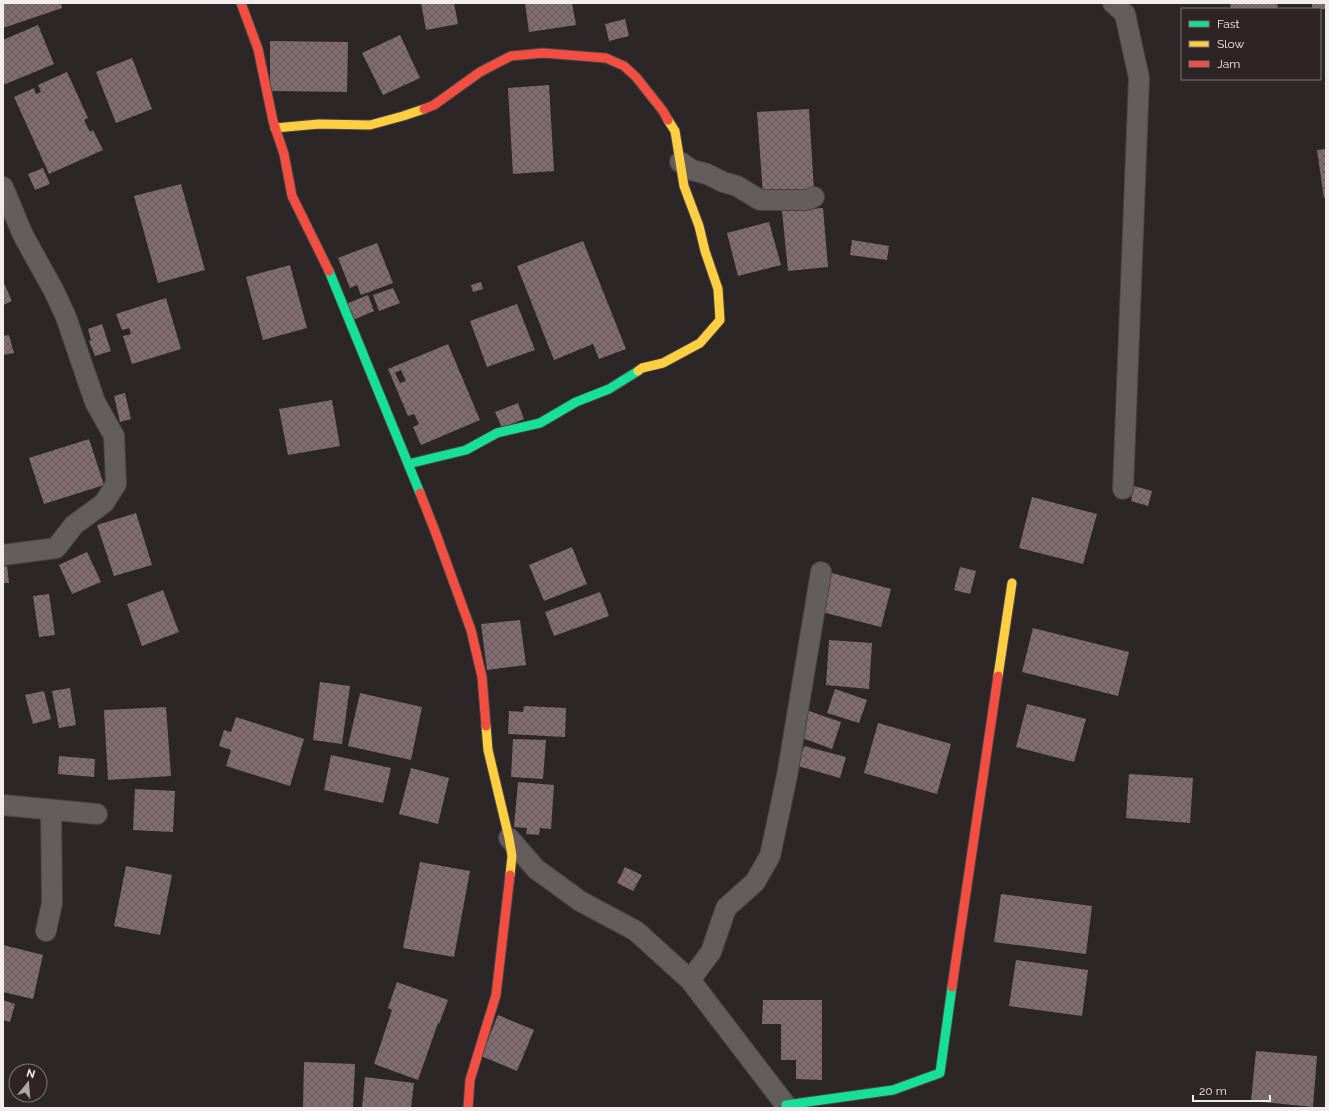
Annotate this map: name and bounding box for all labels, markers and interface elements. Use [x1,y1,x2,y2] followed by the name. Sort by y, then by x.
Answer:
[1181,8,1321,80] legend
[1217,17,1240,31] text: Fast
[1217,37,1244,51] text: Slow
[1217,57,1240,71] text: Jam
[8,1063,48,1103] north arrow
[25,1066,37,1081] text: N
[1193,1077,1270,1103] scale bar
[1199,1084,1227,1098] text: 20 m

